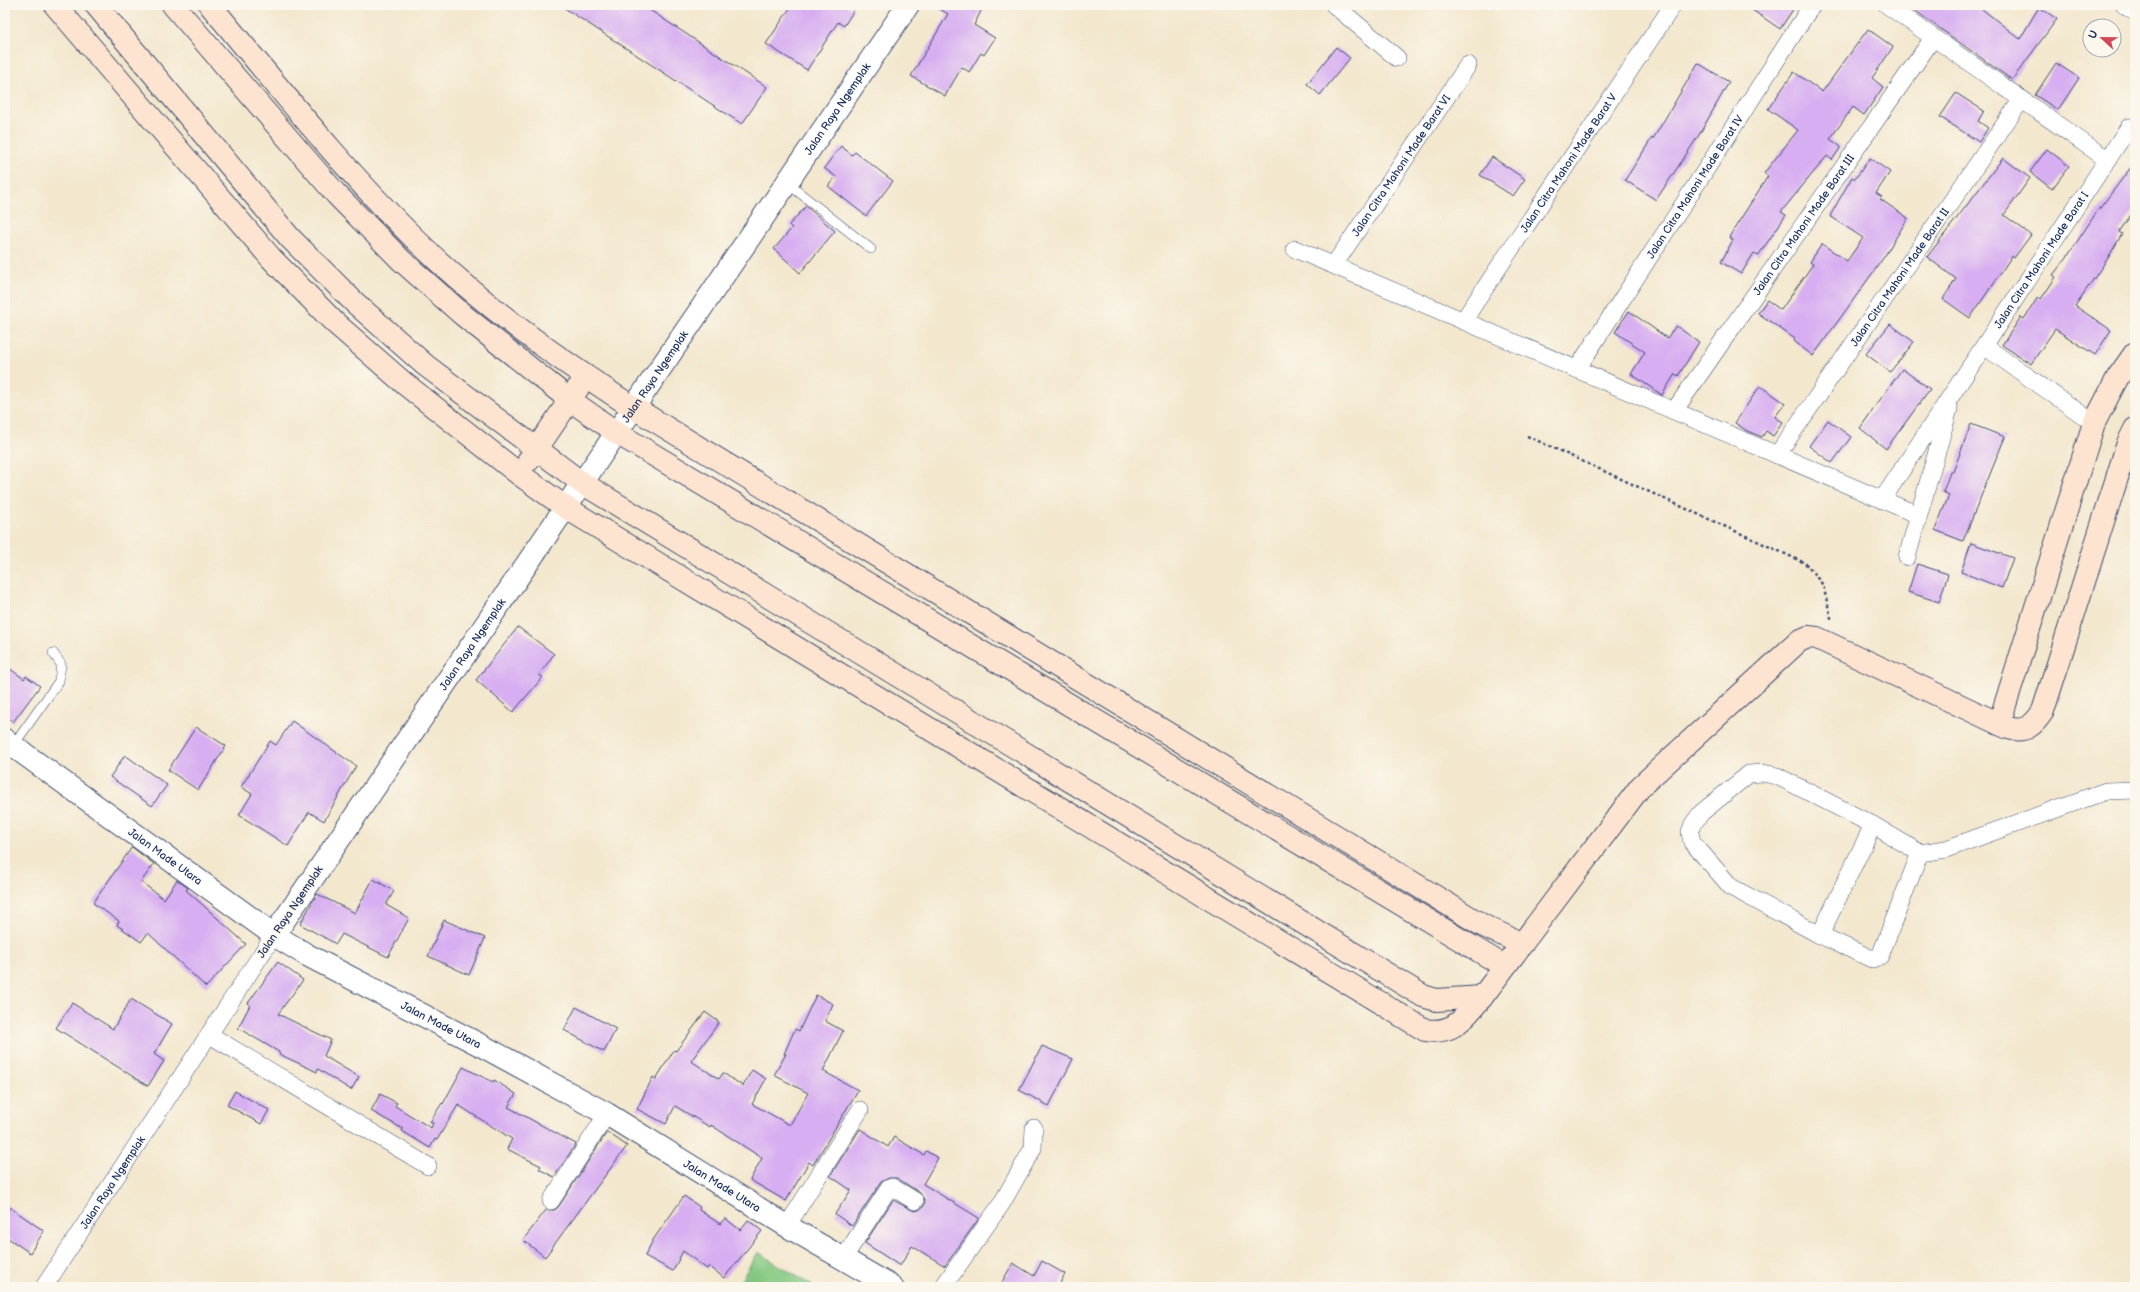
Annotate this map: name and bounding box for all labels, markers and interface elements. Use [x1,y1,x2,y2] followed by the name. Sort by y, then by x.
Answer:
[2082,18,2122,58] north arrow
[2086,28,2101,41] text: U
[801,60,873,157] street label: Jalan Raya Ngemplak
[1349,91,1453,239] street label: Jalan Citra Mahoni Made Barat VI
[1517,91,1619,235] street label: Jalan Citra Mahoni Made Barat V
[1644,112,1746,261] street label: Jalan Citra Mahoni Made Barat IV
[1750,151,1857,297] street label: Jalan Citra Mahoni Made Barat III
[1991,189,2091,331] street label: Jalan Citra Mahoni Made Barat I
[1847,205,1952,349] street label: Jalan Citra Mahoni Made Barat II
[619,328,691,425] street label: Jalan Raya Ngemplak
[436,595,508,693] street label: Jalan Raya Ngemplak
[126,825,205,887] street label: Jalan Made Utara
[254,863,326,960] street label: Jalan Raya Ngemplak
[399,999,483,1051] street label: Jalan Made Utara
[77,1133,148,1231] street label: Jalan Raya Ngemplak
[681,1157,763,1215] street label: Jalan Made Utara

